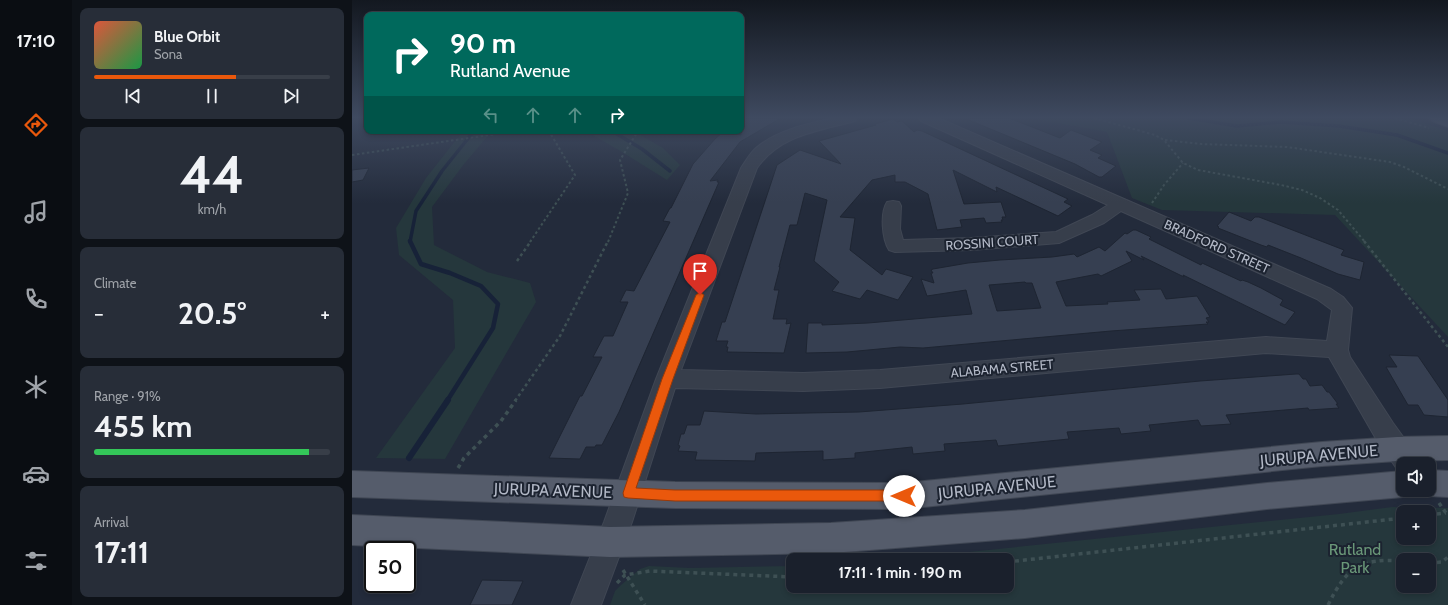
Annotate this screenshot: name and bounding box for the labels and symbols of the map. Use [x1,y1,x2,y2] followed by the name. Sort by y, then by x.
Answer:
[1162,216,1272,276] street label: BRADFORD STREET
[945,231,1039,253] street label: ROSSINI COURT
[683,254,717,295] pin
[950,356,1054,380] street label: ALABAMA STREET
[1258,441,1379,470] street label: JURUPA AVENUE
[936,472,1057,503] street label: JURUPA AVENUE
[883,475,925,517] position arrow
[493,479,613,502] street label: JURUPA AVENUE
[1329,540,1381,577] park label: Rutland Park
[364,541,416,593] speed limit sign: 50

